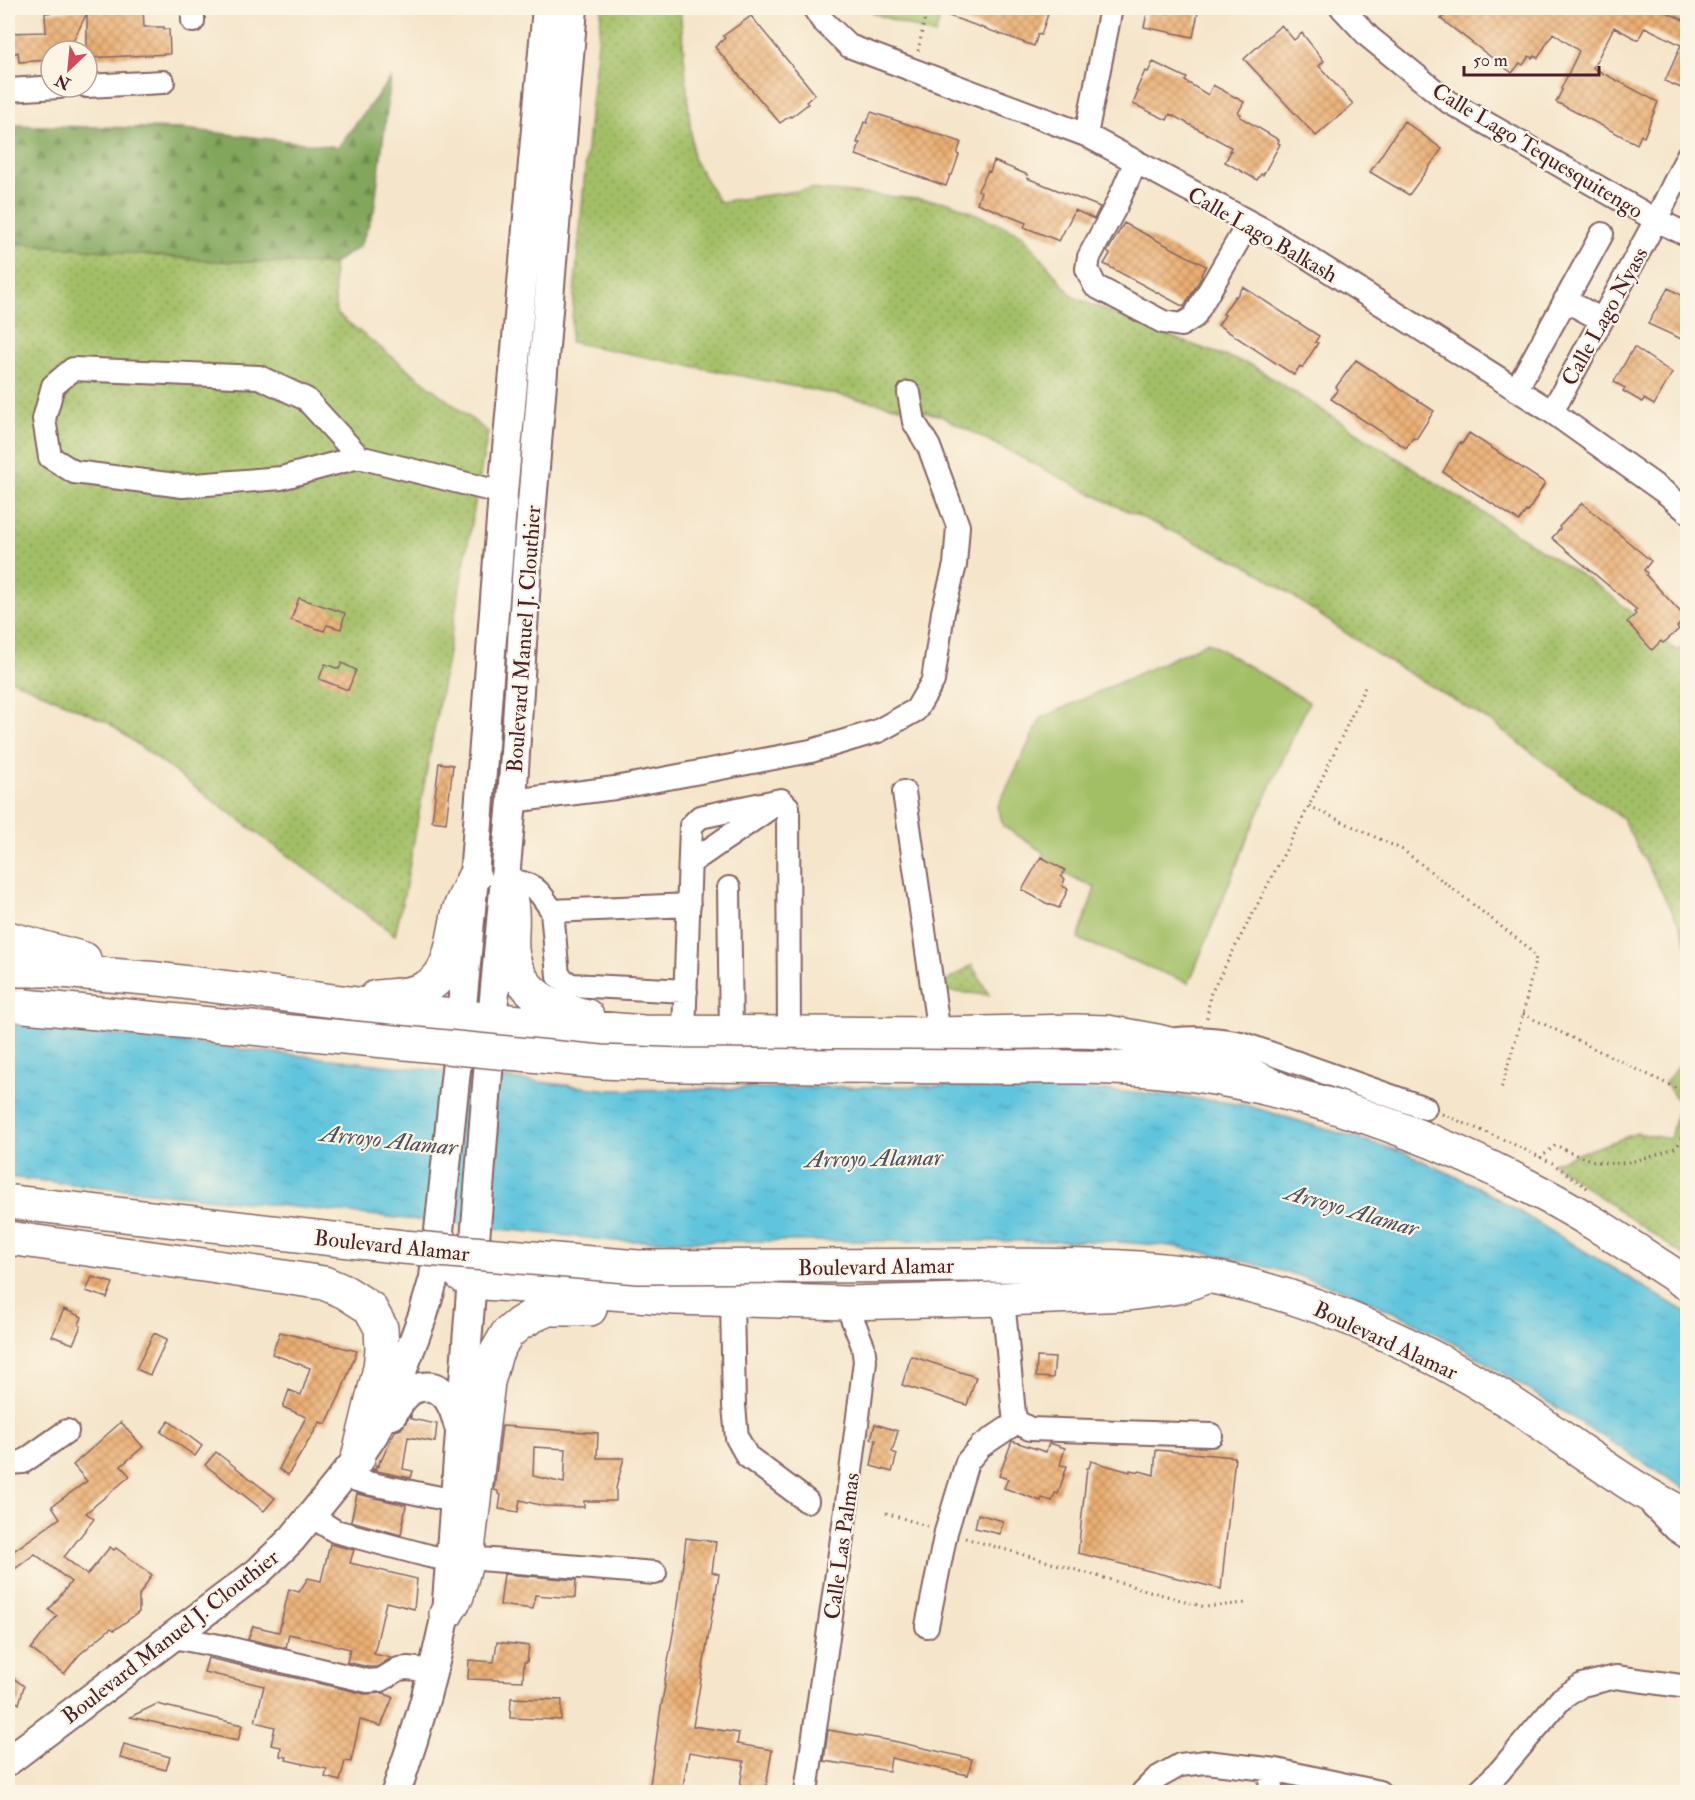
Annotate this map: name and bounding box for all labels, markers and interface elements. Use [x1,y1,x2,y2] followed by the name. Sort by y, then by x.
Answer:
[39,39,99,99] north arrow
[1464,39,1599,77] scale bar
[1473,49,1508,72] text: 50 m
[51,69,75,94] text: N
[1427,77,1648,225] street label: Calle Lago Tequesquitengo
[1182,181,1343,289] street label: Calle Lago Balkash
[1555,242,1654,391] street label: Calle Lago Nyass
[501,504,547,774] street label: Boulevard Manuel J. Clouthier
[316,1118,460,1163] water label: Arroyo Alamar
[802,1142,944,1175] water label: Arroyo Alamar
[1279,1176,1423,1245] water label: Arroyo Alamar
[313,1224,472,1268] street label: Boulevard Alamar
[798,1252,955,1282] street label: Boulevard Alamar
[1309,1295,1463,1387] street label: Boulevard Alamar
[818,1471,866,1621] street label: Calle Las Palmas
[56,1543,285,1730] street label: Boulevard Manuel J. Clouthier

